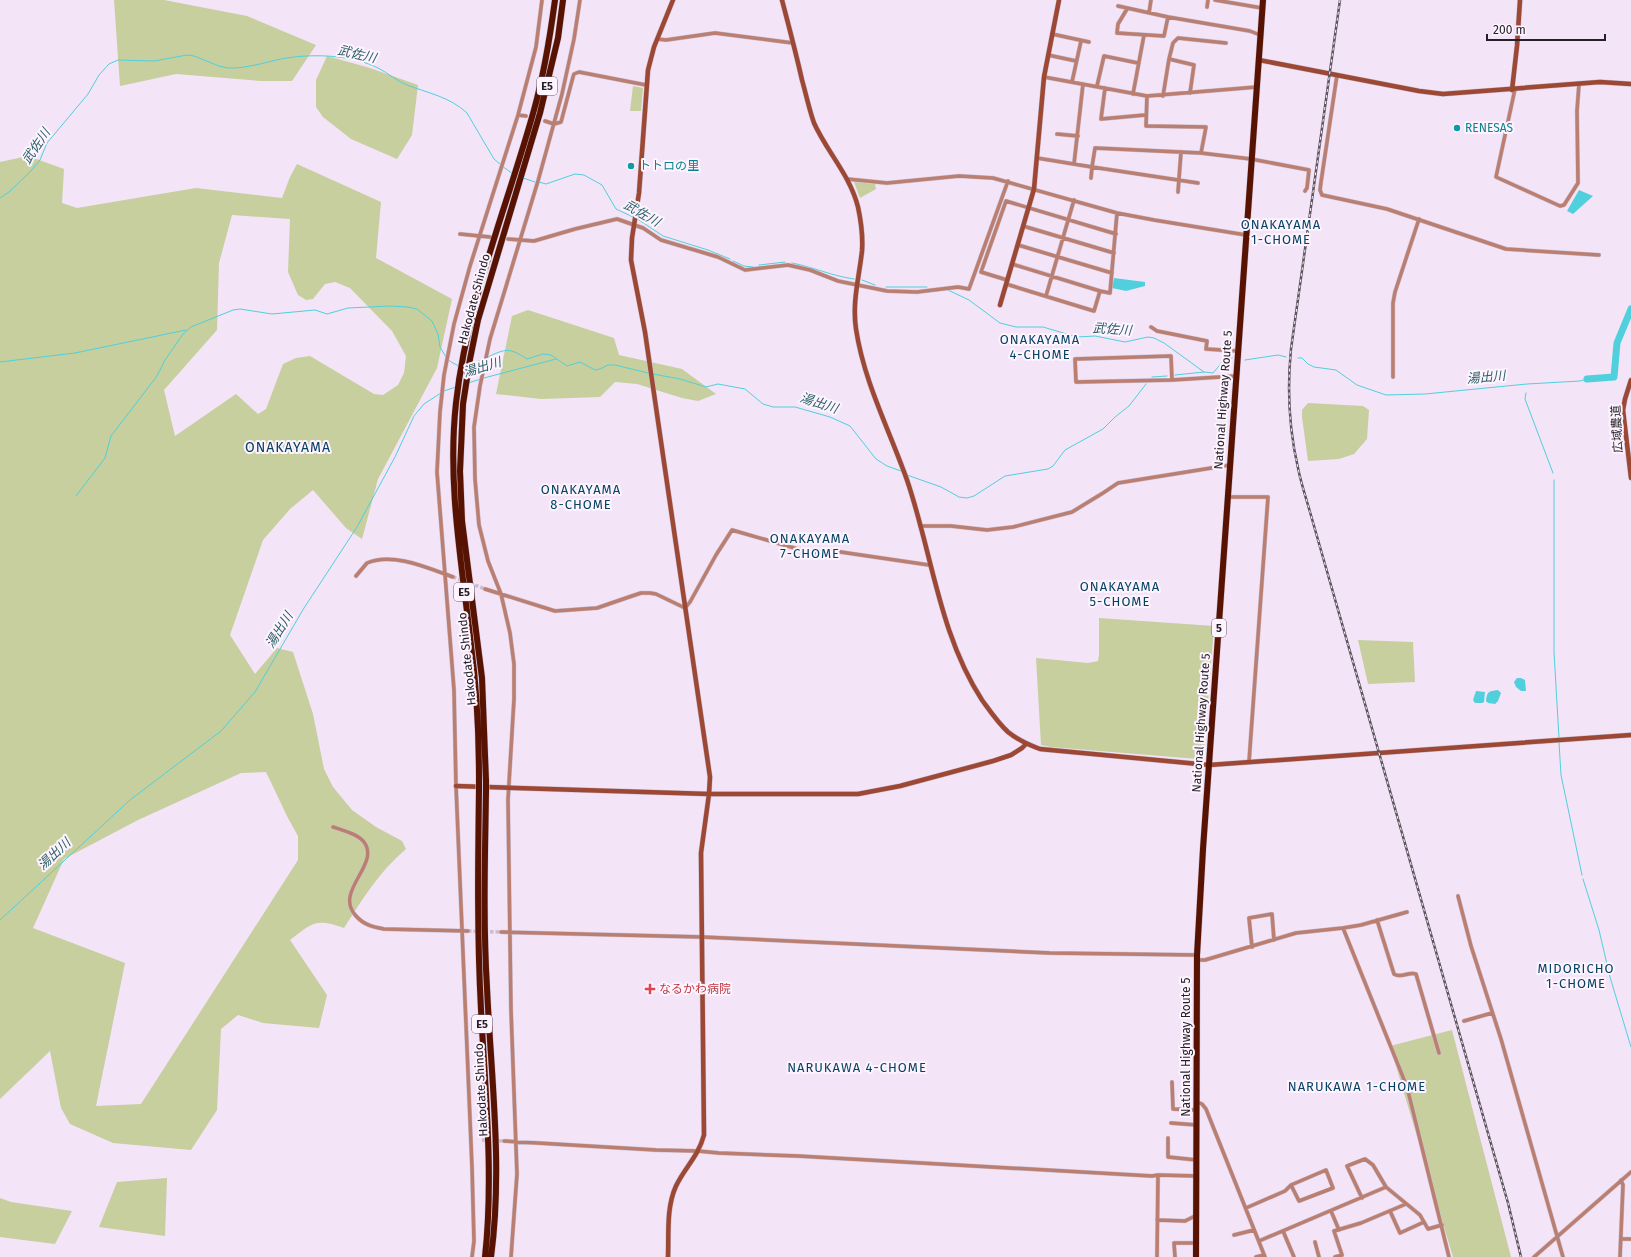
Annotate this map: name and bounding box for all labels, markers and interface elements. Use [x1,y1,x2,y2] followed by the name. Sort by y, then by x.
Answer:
[1487,16,1605,42] scale bar
[1493,23,1526,37] text: 200 m
[336,42,380,66] water label: 武佐川
[537,77,557,95] road number: E5
[1465,121,1514,135] place label: RENESAS
[1452,123,1462,133] marker: RENESAS
[19,124,54,166] water label: 武佐川
[639,159,699,173] place label: トトロの里
[626,161,636,171] marker: トトロの里
[621,197,664,230] water label: 武佐川
[1241,217,1321,247] district label: ONAKAYAMA 1-CHOME
[455,252,493,346] street label: Hakodate Shindo
[1092,320,1134,338] water label: 武佐川
[1211,330,1235,470] street label: National Highway Route 5
[1000,332,1080,362] district label: ONAKAYAMA 4-CHOME
[461,354,505,380] water label: 湯出川
[1466,368,1508,386] water label: 湯出川
[798,390,842,417] water label: 湯出川
[1609,405,1625,453] street label: 広域農道
[245,439,331,456] district label: ONAKAYAMA
[541,482,621,512] district label: ONAKAYAMA 8-CHOME
[770,531,850,561] district label: ONAKAYAMA 7-CHOME
[1080,579,1160,609] district label: ONAKAYAMA 5-CHOME
[454,583,474,601] road number: E5
[262,608,297,651] water label: 湯出川
[455,612,479,706] street label: Hakodate Shindo
[1212,619,1226,637] road number: 5
[1189,653,1213,793] street label: National Highway Route 5
[35,834,75,873] water label: 湯出川
[1537,961,1615,991] district label: MIDORICHO 1-CHOME
[1179,977,1193,1117] street label: National Highway Route 5
[659,982,731,996] place label: なるかわ病院
[644,983,656,995] marker: なるかわ病院
[472,1015,492,1033] road number: E5
[472,1043,490,1137] street label: Hakodate Shindo
[787,1060,927,1075] district label: NARUKAWA 4-CHOME
[1288,1079,1426,1094] district label: NARUKAWA 1-CHOME

